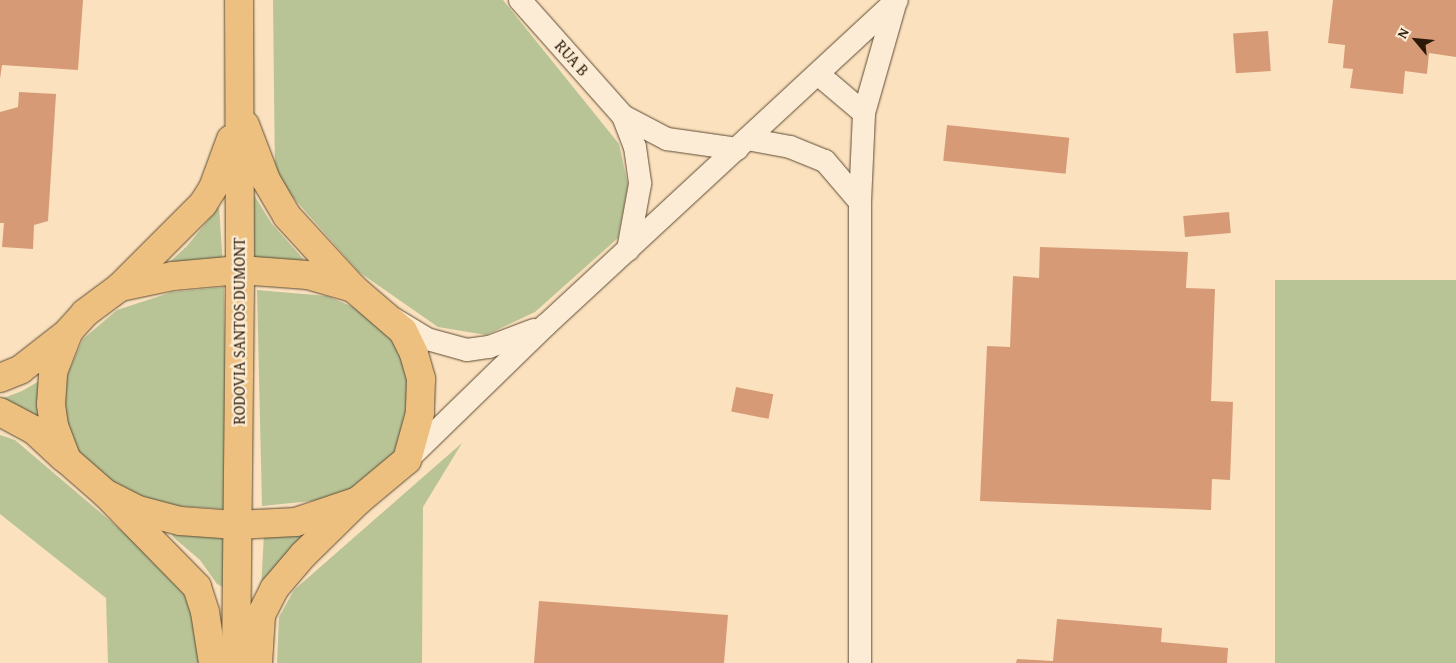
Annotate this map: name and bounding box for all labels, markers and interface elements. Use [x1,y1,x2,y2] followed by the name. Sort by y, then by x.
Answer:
[1391,15,1441,65] north arrow
[1392,24,1414,42] text: N
[551,36,593,80] street label: RUA B
[229,237,249,425] street label: RODOVIA SANTOS DUMONT

